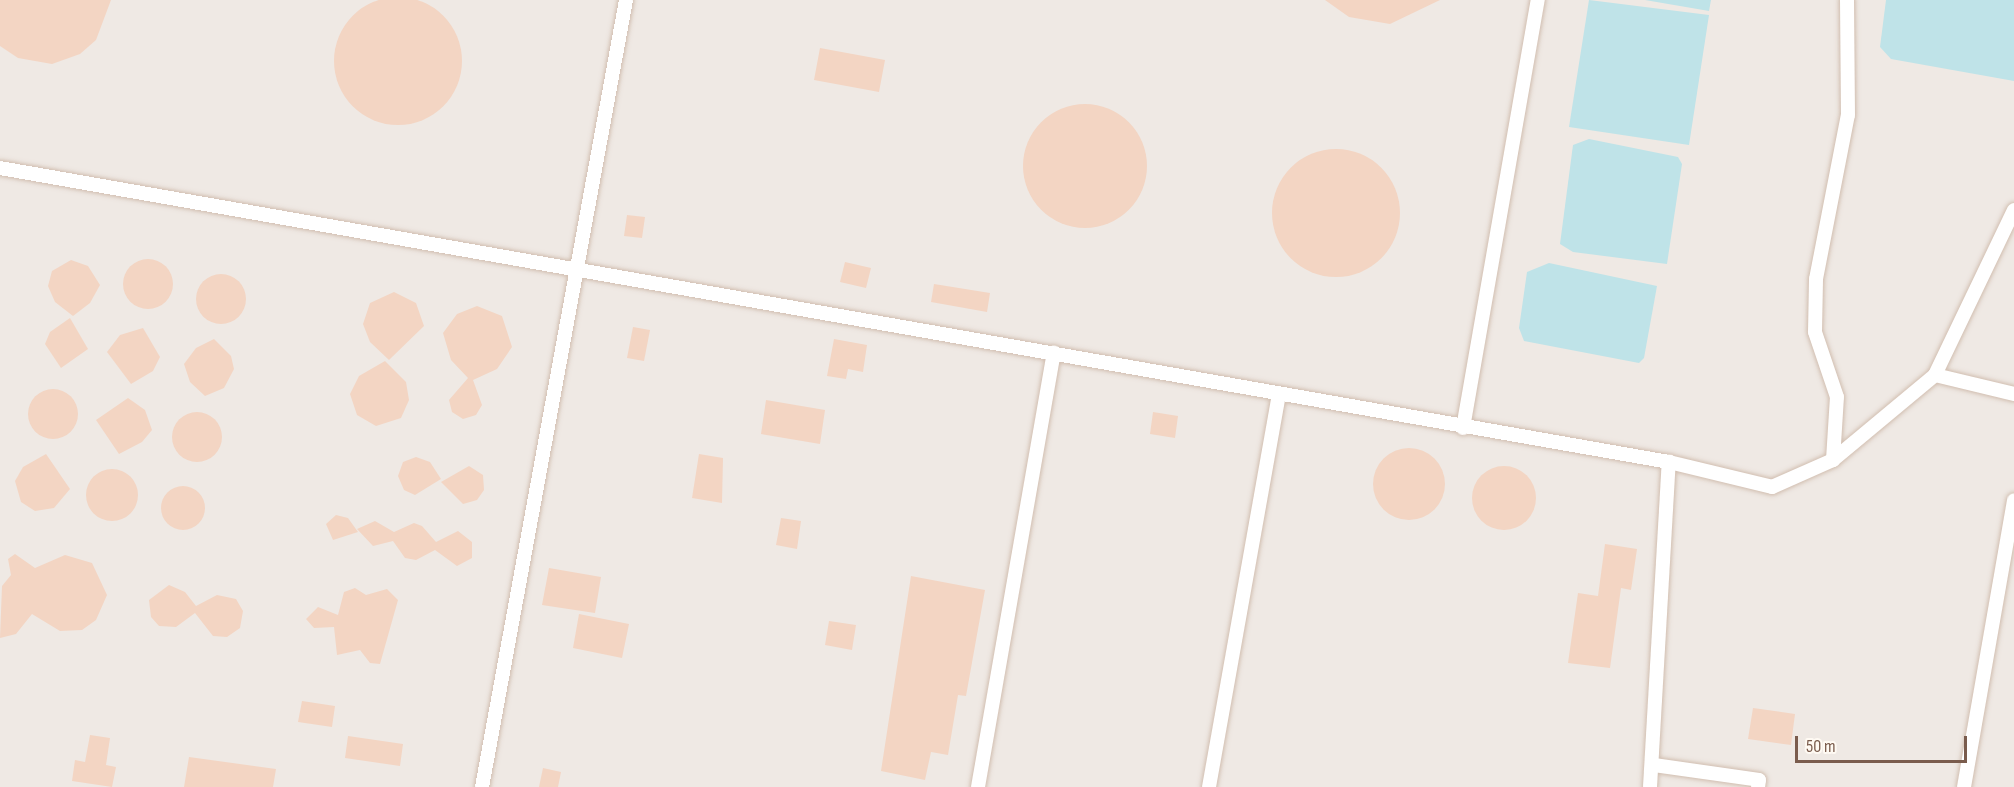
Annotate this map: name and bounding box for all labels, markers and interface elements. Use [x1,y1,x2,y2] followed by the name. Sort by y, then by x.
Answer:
[1798,724,1970,762] scale bar
[1806,736,1836,757] text: 50 m

